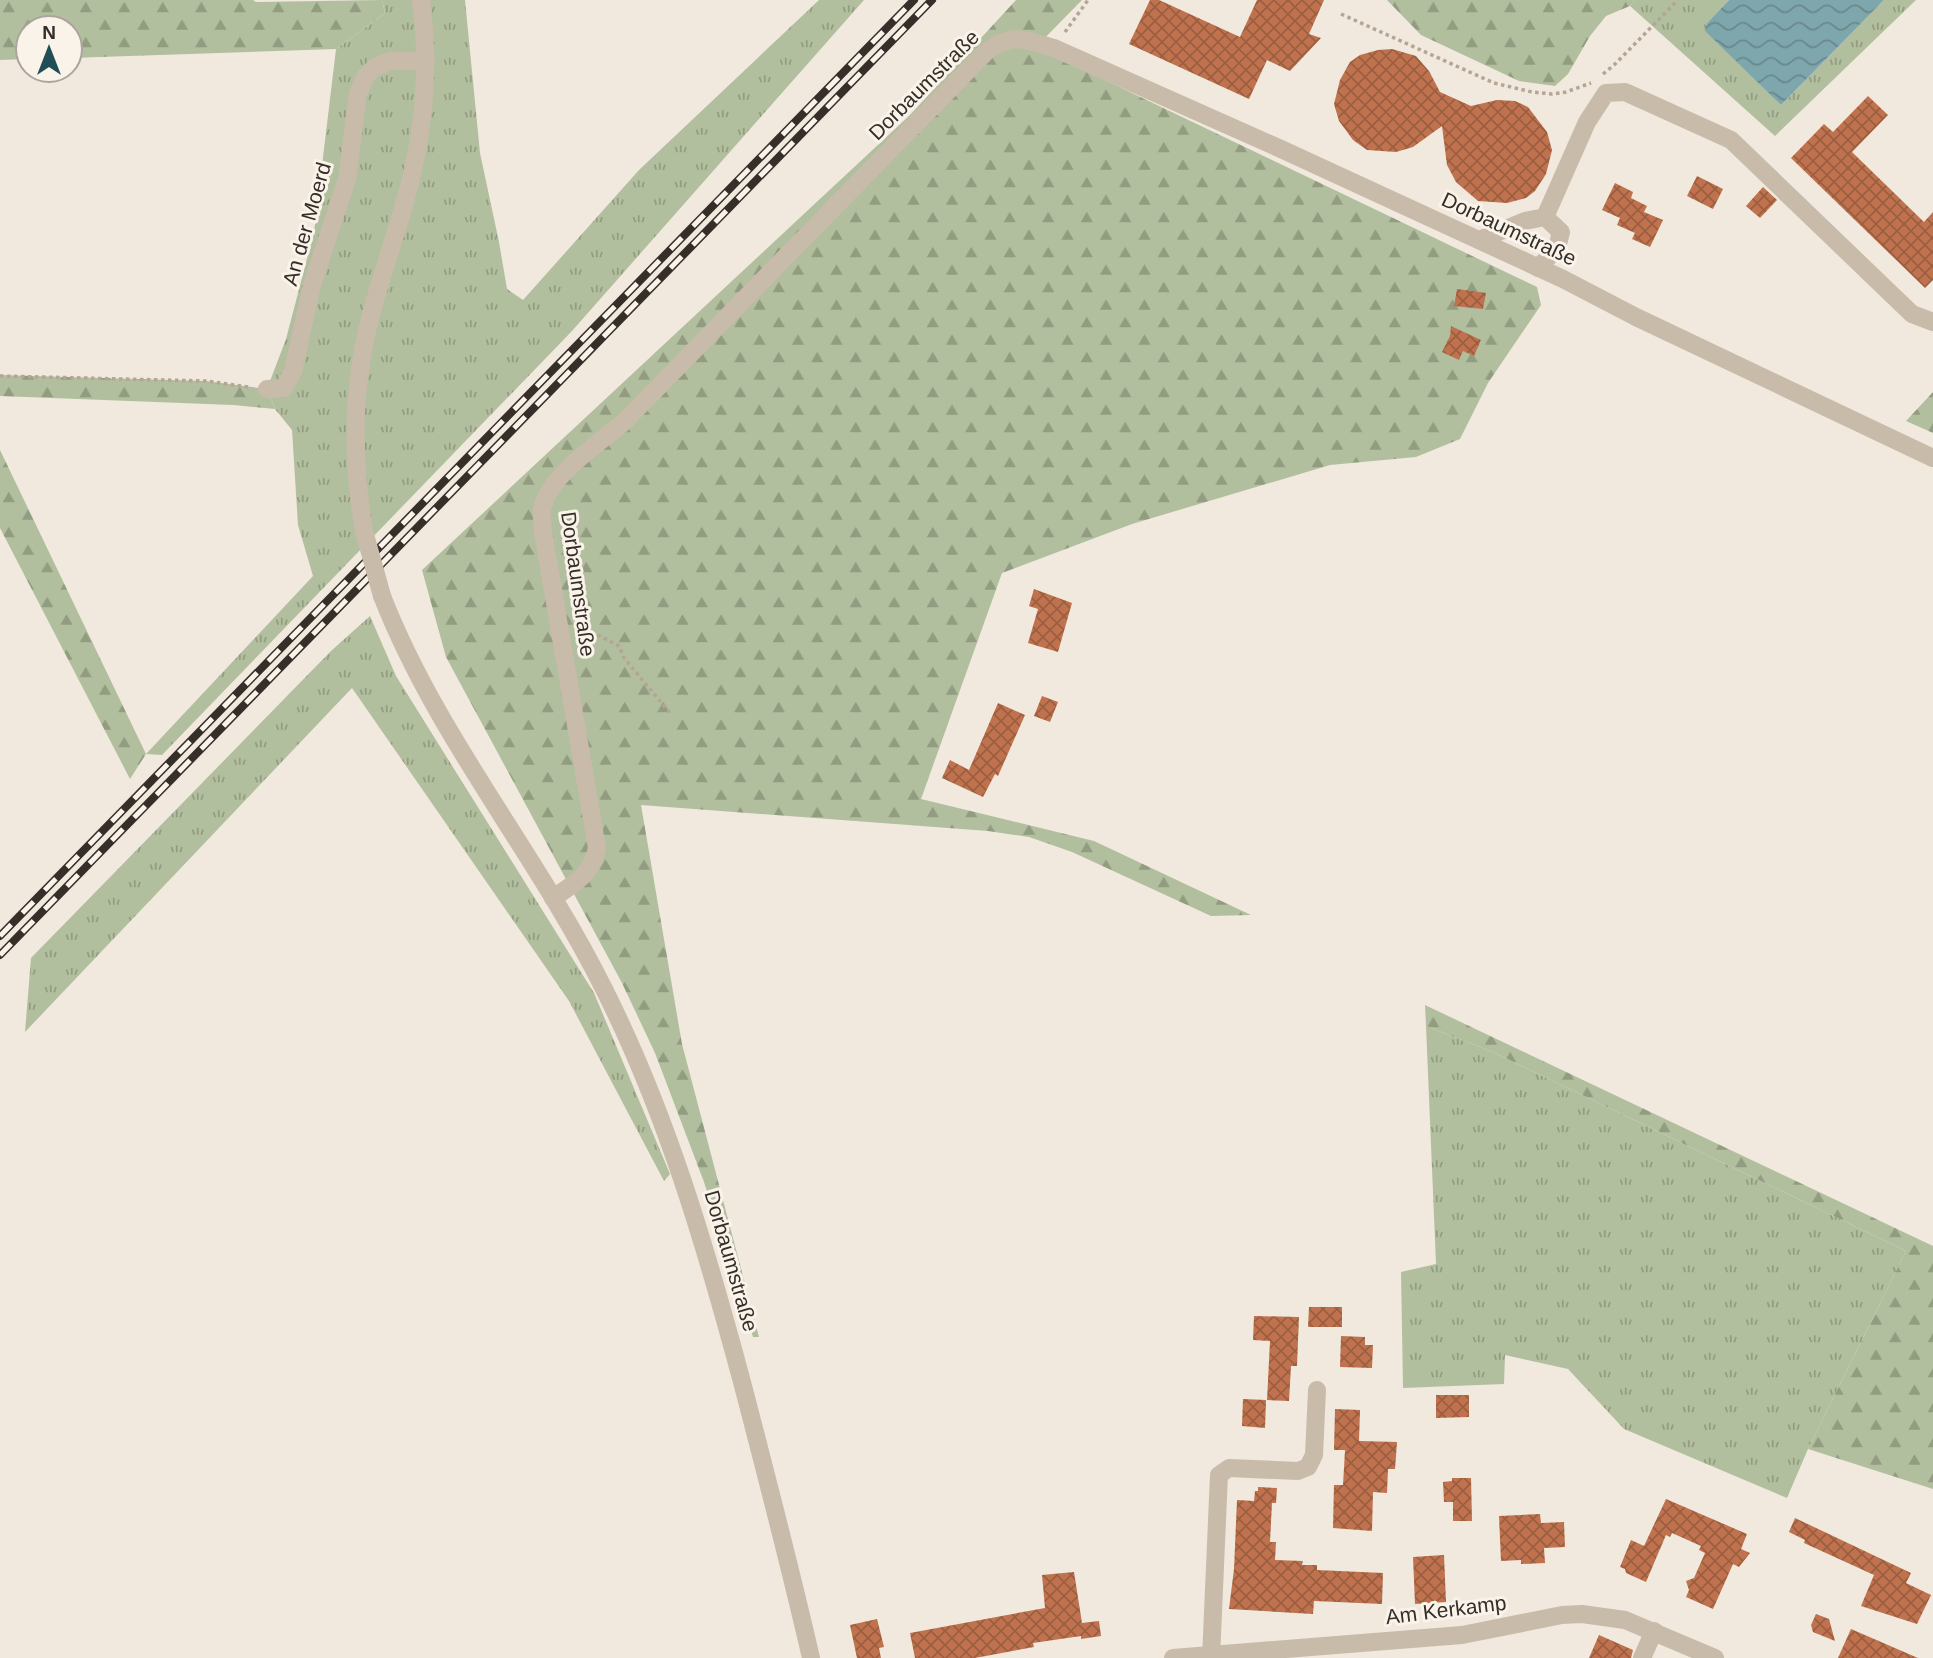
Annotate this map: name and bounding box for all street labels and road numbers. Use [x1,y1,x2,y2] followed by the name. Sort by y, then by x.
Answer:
[864,25,983,144] street label: Dorbaumstraße
[278,160,335,288] street label: An der Moerd
[1438,187,1580,270] street label: Dorbaumstraße
[557,510,600,658] street label: Dorbaumstraße
[700,1188,763,1334] street label: Dorbaumstraße
[1384,1591,1508,1628] street label: Am Kerkamp

